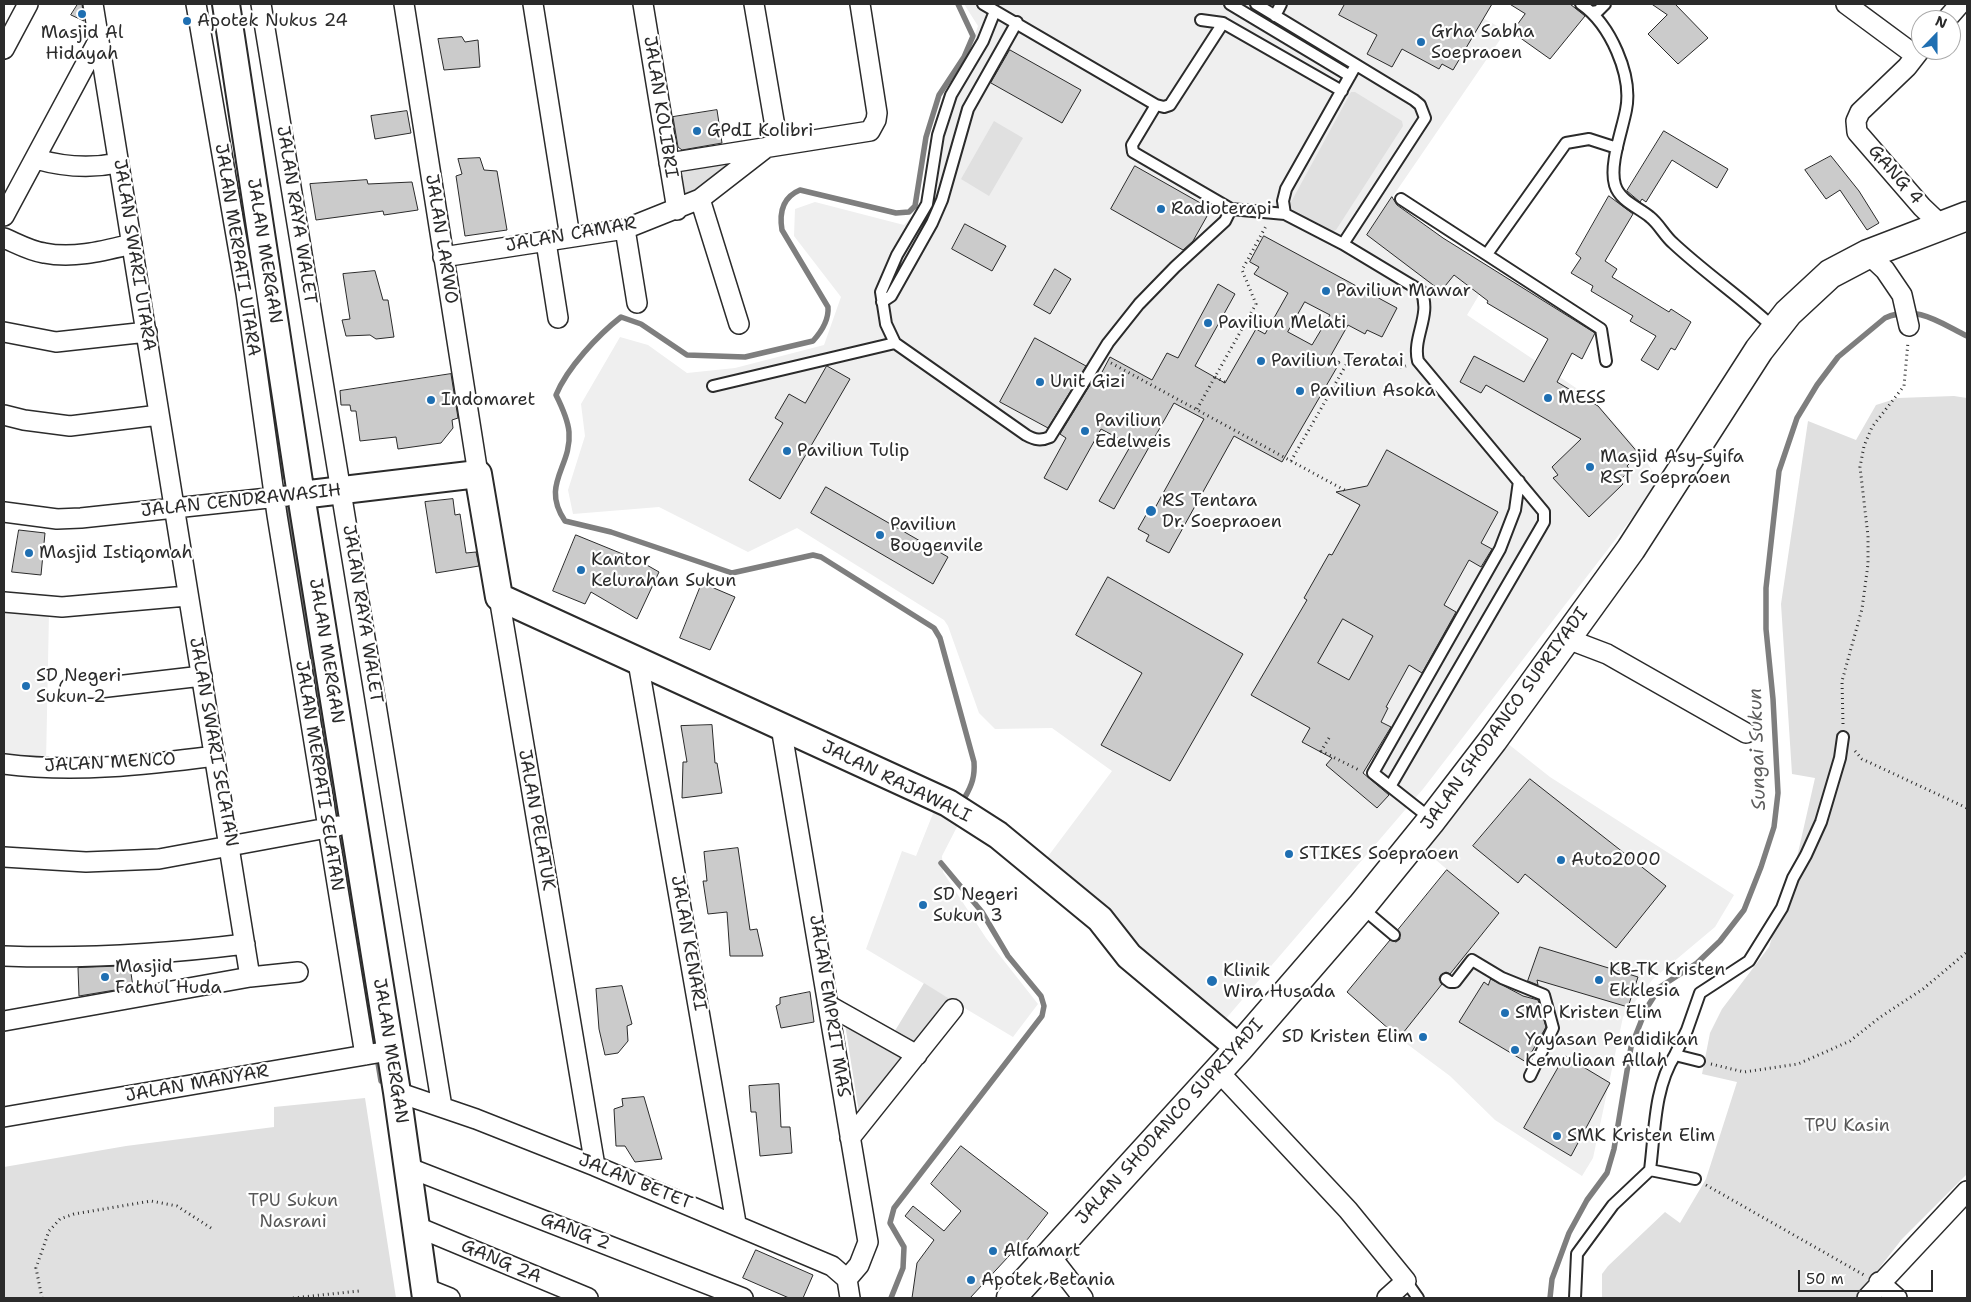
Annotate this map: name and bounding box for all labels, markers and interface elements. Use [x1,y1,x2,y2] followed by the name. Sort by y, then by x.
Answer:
[76,8,88,20] marker: Masjid Al Hidayah
[197,10,348,32] place label: Apotek Nukus 24
[1911,10,1961,60] north arrow
[1933,12,1950,32] text: N
[181,15,193,27] marker: Apotek Nukus 24
[1431,21,1534,64] place label: Grha Sabha Soepraoen
[41,22,123,64] place label: Masjid Al Hidayah
[638,35,682,179] street label: JALAN KOLIBRI
[1415,36,1427,48] marker: Grha Sabha Soepraoen
[707,120,813,142] place label: GPdI Kolibri
[271,124,321,306] street label: JALAN RAYA WALET
[691,125,703,137] marker: GPdI Kolibri
[1863,141,1927,209] street label: GANG 4
[210,142,264,358] street label: JALAN MERPATI UTARA
[108,157,160,353] street label: JALAN SWARI UTARA
[420,173,462,305] street label: JALAN LARWO
[242,177,286,325] street label: JALAN MERGAN
[1171,198,1272,220] place label: Radioterapi
[1155,203,1167,215] marker: Radioterapi
[504,213,638,257] street label: JALAN CAMAR
[1336,280,1471,302] place label: Paviliun Mawar
[1320,285,1332,297] marker: Paviliun Mawar
[1218,312,1346,334] place label: Paviliun Melati
[1202,317,1214,329] marker: Paviliun Melati
[1271,350,1404,372] place label: Paviliun Teratai
[1255,355,1267,367] marker: Paviliun Teratai
[1050,371,1125,393] place label: Unit Gizi
[1034,376,1046,388] marker: Unit Gizi
[1310,380,1436,402] place label: Paviliun Asoka
[1294,385,1306,397] marker: Paviliun Asoka
[1558,387,1606,409] place label: MESS
[441,389,535,411] place label: Indomaret
[1542,392,1554,404] marker: MESS
[425,394,437,406] marker: Indomaret
[1095,410,1171,452] place label: Paviliun Edelweis
[1079,425,1091,437] marker: Paviliun Edelweis
[797,440,909,462] place label: Paviliun Tulip
[781,445,793,457] marker: Paviliun Tulip
[1600,446,1744,488] place label: Masjid Asy-Syifa RST Soepraoen
[1584,461,1596,473] marker: Masjid Asy-Syifa RST Soepraoen
[140,480,342,522] street label: JALAN CENDRAWASIH
[1162,490,1282,532] place label: RS Tentara Dr. Soepraoen
[1144,504,1158,518] marker: RS Tentara Dr. Soepraoen
[890,514,984,556] place label: Paviliun Bougenvile
[337,523,387,705] street label: JALAN RAYA WALET
[874,529,886,541] marker: Paviliun Bougenvile
[39,542,193,564] place label: Masjid Istiqomah
[23,547,35,559] marker: Masjid Istiqomah
[591,549,736,592] place label: Kantor Kelurahan Sukun
[575,564,587,576] marker: Kantor Kelurahan Sukun
[304,577,348,725] street label: JALAN MERGAN
[1417,604,1593,834] street label: JALAN SHODANCO SUPRIYADI
[184,636,242,848] street label: JALAN SWARI SELATAN
[290,659,348,893] street label: JALAN MERPATI SELATAN
[36,665,121,708] place label: SD Negeri Sukun 2
[20,680,32,692] marker: SD Negeri Sukun 2
[1744,688,1772,810] water label: Sungai Sukun
[818,736,974,828] street label: JALAN RAJAWALI
[513,748,559,892] street label: JALAN PELATUK
[44,749,176,777] street label: JALAN MENCO
[1299,843,1459,865] place label: STIKES Soepraoen
[1283,848,1295,860] marker: STIKES Soepraoen
[1571,849,1661,871] place label: Auto2000
[1555,854,1567,866] marker: Auto2000
[665,874,711,1012] street label: JALAN KENARI
[933,884,1018,926] place label: SD Negeri Sukun 3
[917,899,929,911] marker: SD Negeri Sukun 3
[804,913,854,1099] street label: JALAN EMPRIT MAS
[115,956,222,999] place label: Masjid Fathul Huda
[1609,959,1725,1002] place label: KB-TK Kristen Ekklesia
[1223,960,1335,1002] place label: Klinik Wira Husada
[99,971,111,983] marker: Masjid Fathul Huda
[1205,974,1219,988] marker: Klinik Wira Husada
[1593,974,1605,986] marker: KB-TK Kristen Ekklesia
[368,977,412,1125] street label: JALAN MERGAN
[1515,1002,1662,1024] place label: SMP Kristen Elim
[1499,1007,1511,1019] marker: SMP Kristen Elim
[1072,1015,1268,1229] street label: JALAN SHODANCO SUPRIYADI
[1282,1026,1413,1048] place label: SD Kristen Elim
[1525,1029,1698,1072] place label: Yayasan Pendidikan Kemuliaan Allah
[1417,1031,1429,1043] marker: SD Kristen Elim
[1509,1044,1521,1056] marker: Yayasan Pendidikan Kemuliaan Allah
[124,1061,270,1107] street label: JALAN MANYAR
[1804,1115,1890,1137] park label: TPU Kasin
[1567,1125,1715,1147] place label: SMK Kristen Elim
[1551,1130,1563,1142] marker: SMK Kristen Elim
[575,1149,695,1215] street label: JALAN BETET
[248,1190,338,1232] park label: TPU Sukun Nasrani
[537,1209,613,1255] street label: GANG 2
[458,1235,544,1289] street label: GANG 2A
[1003,1240,1080,1262] place label: Alfamart
[987,1245,999,1257] marker: Alfamart
[1801,1260,1936,1292] scale bar
[981,1269,1115,1291] place label: Apotek Betania
[1806,1269,1844,1289] text: 50 m
[965,1274,977,1286] marker: Apotek Betania

